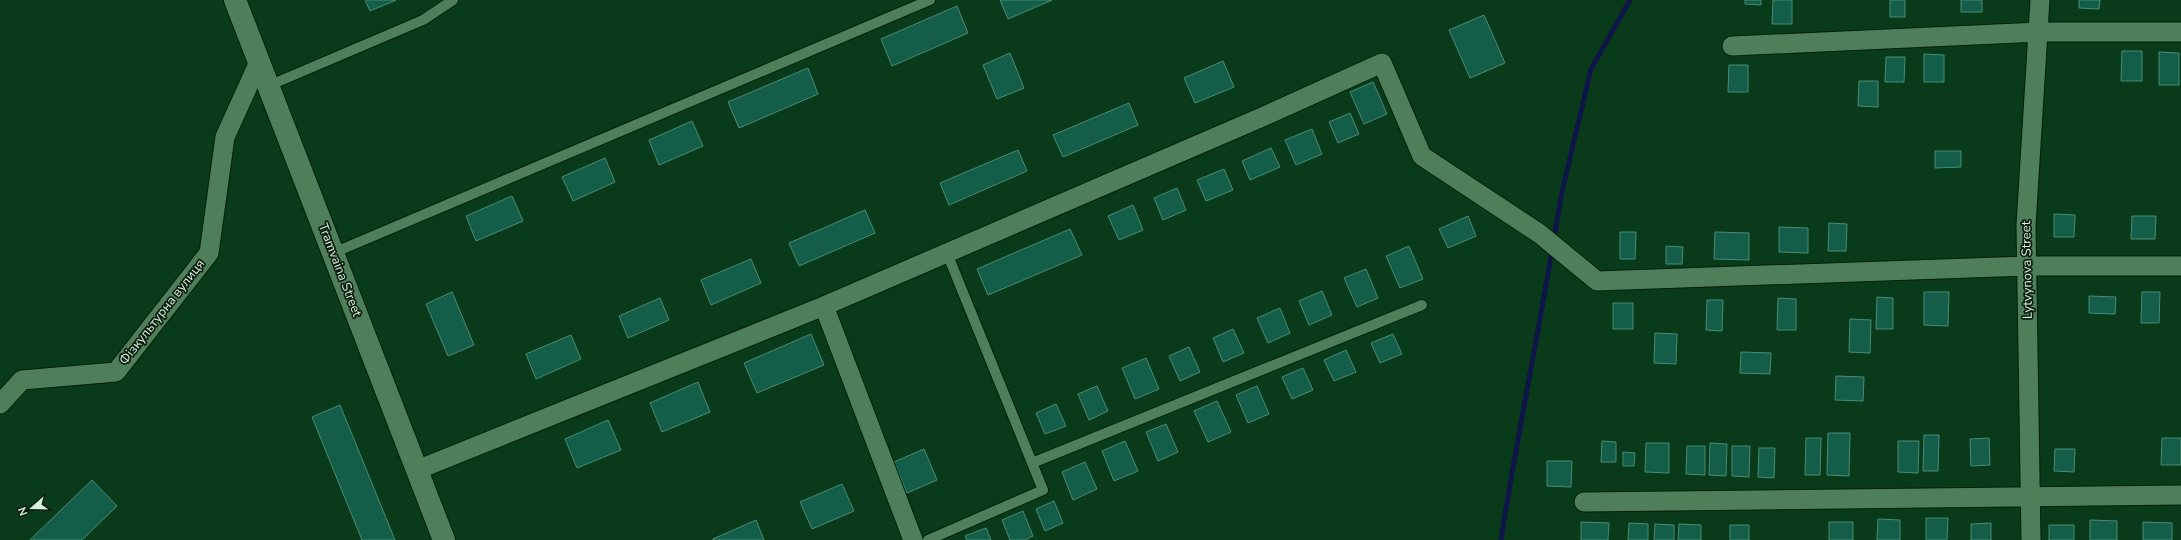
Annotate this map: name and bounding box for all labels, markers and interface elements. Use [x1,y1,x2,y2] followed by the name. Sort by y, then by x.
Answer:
[2017,220,2037,319] street label: Lytvynova Street
[314,221,366,320] street label: Tramvaina Street
[115,255,209,369] street label: Фiзкультурна вулиця
[12,488,52,528] north arrow
[15,505,32,518] text: N

